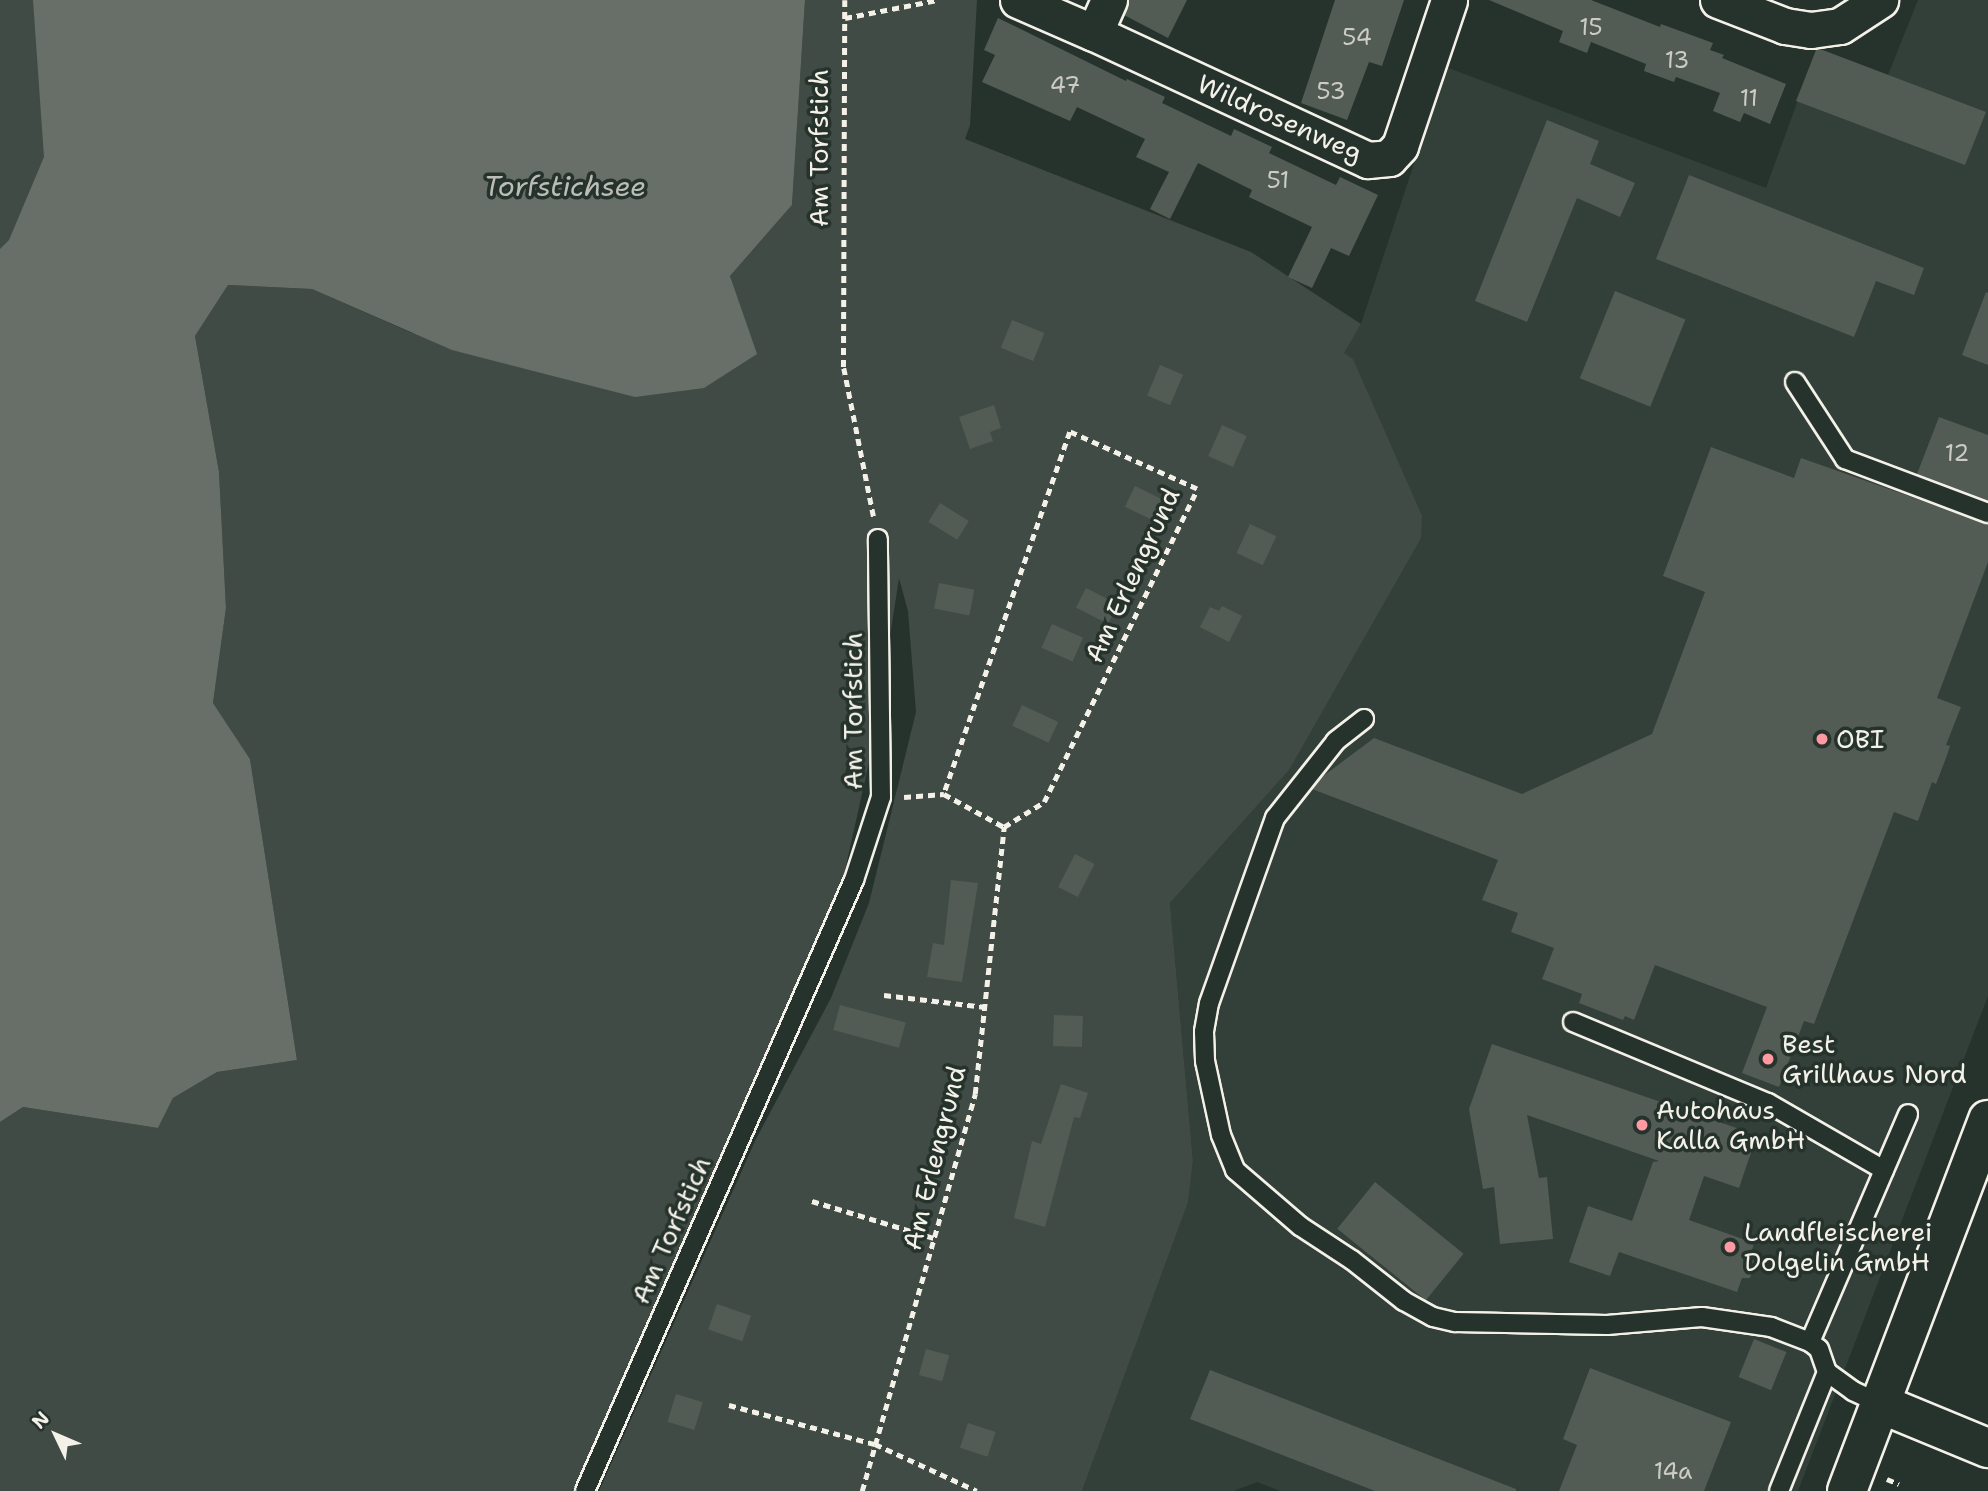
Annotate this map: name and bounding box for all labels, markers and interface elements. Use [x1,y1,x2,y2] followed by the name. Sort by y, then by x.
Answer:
[1579,13,1603,41] house number: 15
[1342,23,1372,51] house number: 54
[1665,46,1689,74] house number: 13
[1193,68,1367,168] street label: Wildrosenweg
[803,69,835,227] street label: Am Torfstich
[1050,71,1080,99] house number: 47
[1316,77,1346,105] house number: 53
[1740,84,1758,112] house number: 11
[1267,166,1289,194] house number: 51
[484,169,646,203] water label: Torfstichsee
[1945,439,1969,467] house number: 12
[1078,483,1186,667] street label: Am Erlengrund
[837,632,869,790] street label: Am Torfstich
[1836,723,1884,755] place label: OBI
[1814,731,1830,747] marker: OBI
[1782,1028,1967,1090] place label: Best Grillhaus Nord
[1760,1051,1776,1067] marker: Best Grillhaus Nord
[896,1063,972,1253] street label: Am Erlengrund
[1656,1094,1805,1156] place label: Autohaus Kalla GmbH
[1634,1117,1650,1133] marker: Autohaus Kalla GmbH
[625,1152,717,1308] street label: Am Torfstich
[1744,1216,1932,1278] place label: Landfleischerei Dolgelin GmbH
[1722,1239,1738,1255] marker: Landfleischerei Dolgelin GmbH
[21,1400,91,1470] north arrow
[26,1406,55,1434] text: N
[1654,1457,1692,1485] house number: 14a

